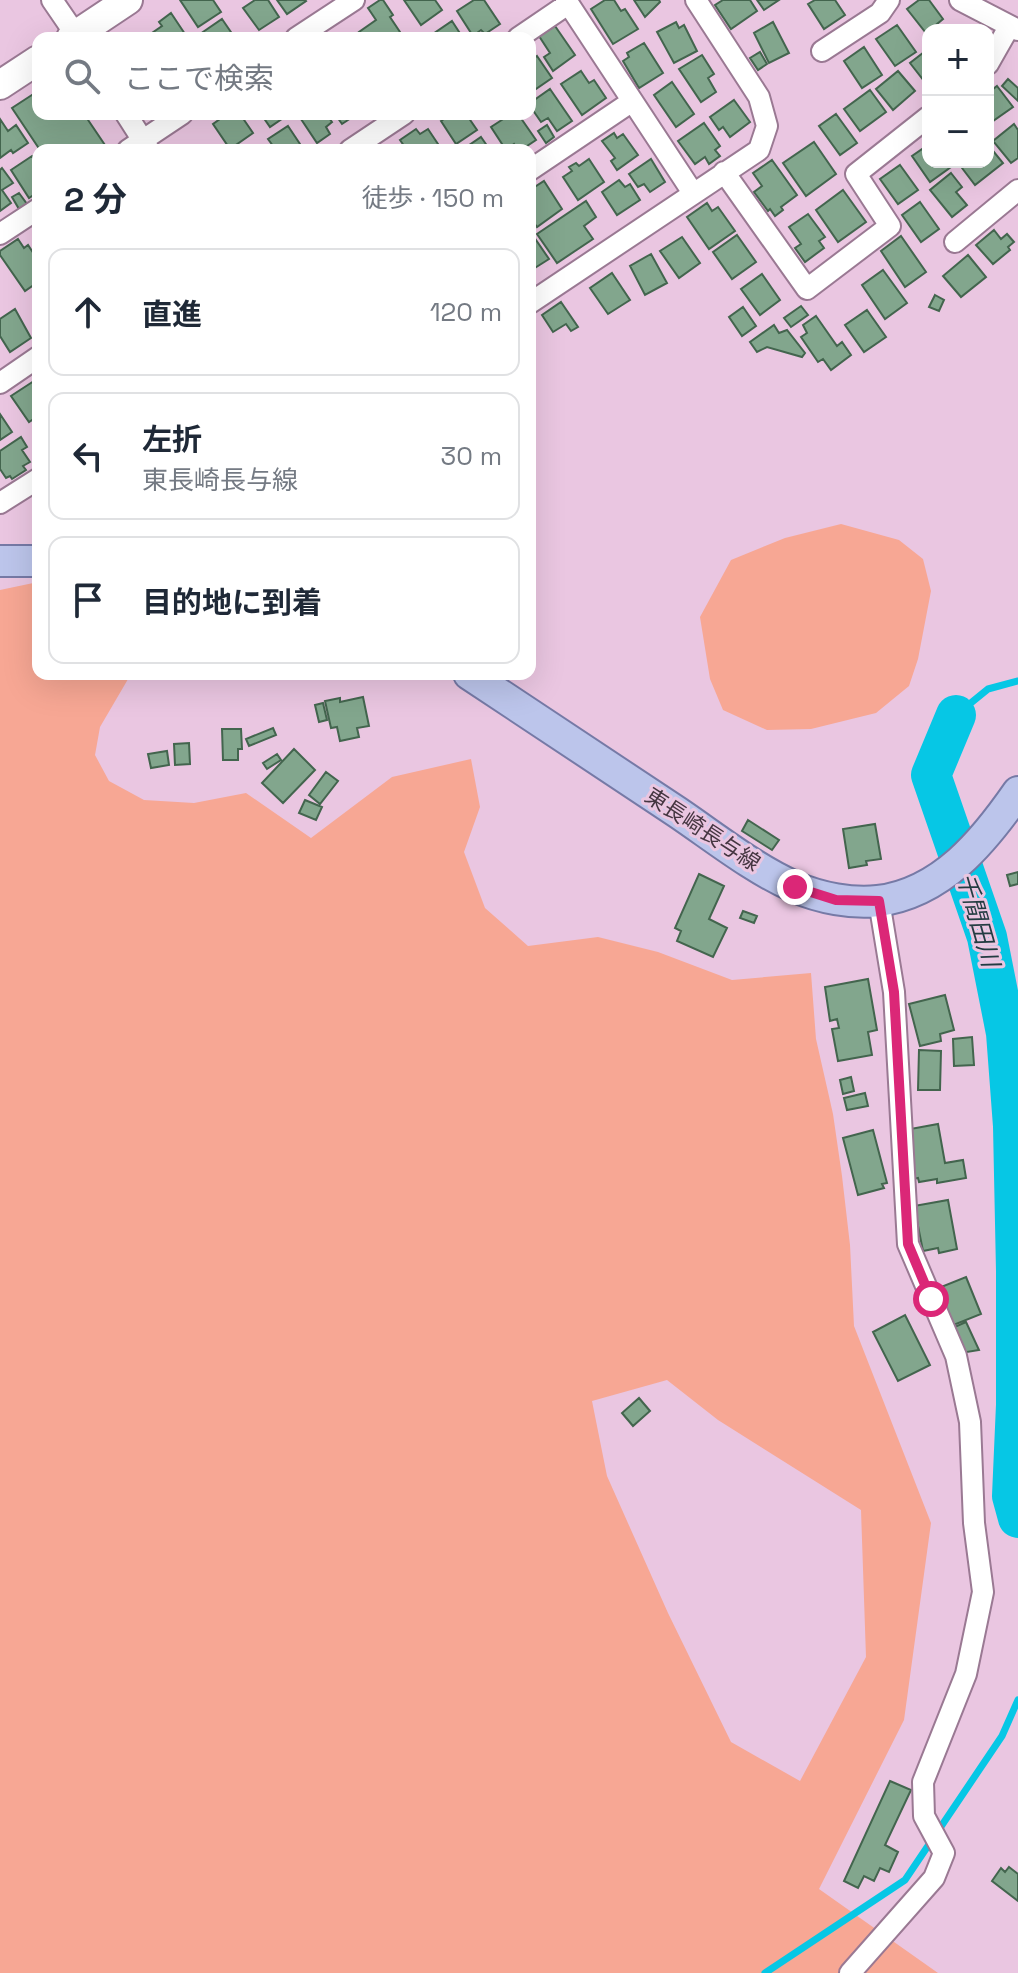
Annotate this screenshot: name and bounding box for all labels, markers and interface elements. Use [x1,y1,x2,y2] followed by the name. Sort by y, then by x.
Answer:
[922,24,994,168] map controls
[922,24,994,96] button: +
[32,32,536,120] search box
[60,54,104,98] icon: search
[124,59,274,98] text: ここで検索
[922,96,994,168] button: −
[64,178,127,221] text: 2 分
[362,181,504,215] text: 徒歩 · 150 m
[66,290,110,334] icon: ahead
[142,295,202,334] text: 直進
[430,295,502,329] text: 120 m
[142,420,202,459] text: 左折
[66,434,110,478] icon: left
[441,439,502,473] text: 30 m
[142,463,298,497] text: 東長崎長与線
[66,578,110,622] icon: arrive
[142,583,322,622] text: 目的地に到着
[640,781,766,877] street label: 東長崎長与線
[777,869,813,905] route end
[950,869,1007,973] water label: 千間田川
[913,1281,949,1317] route start

